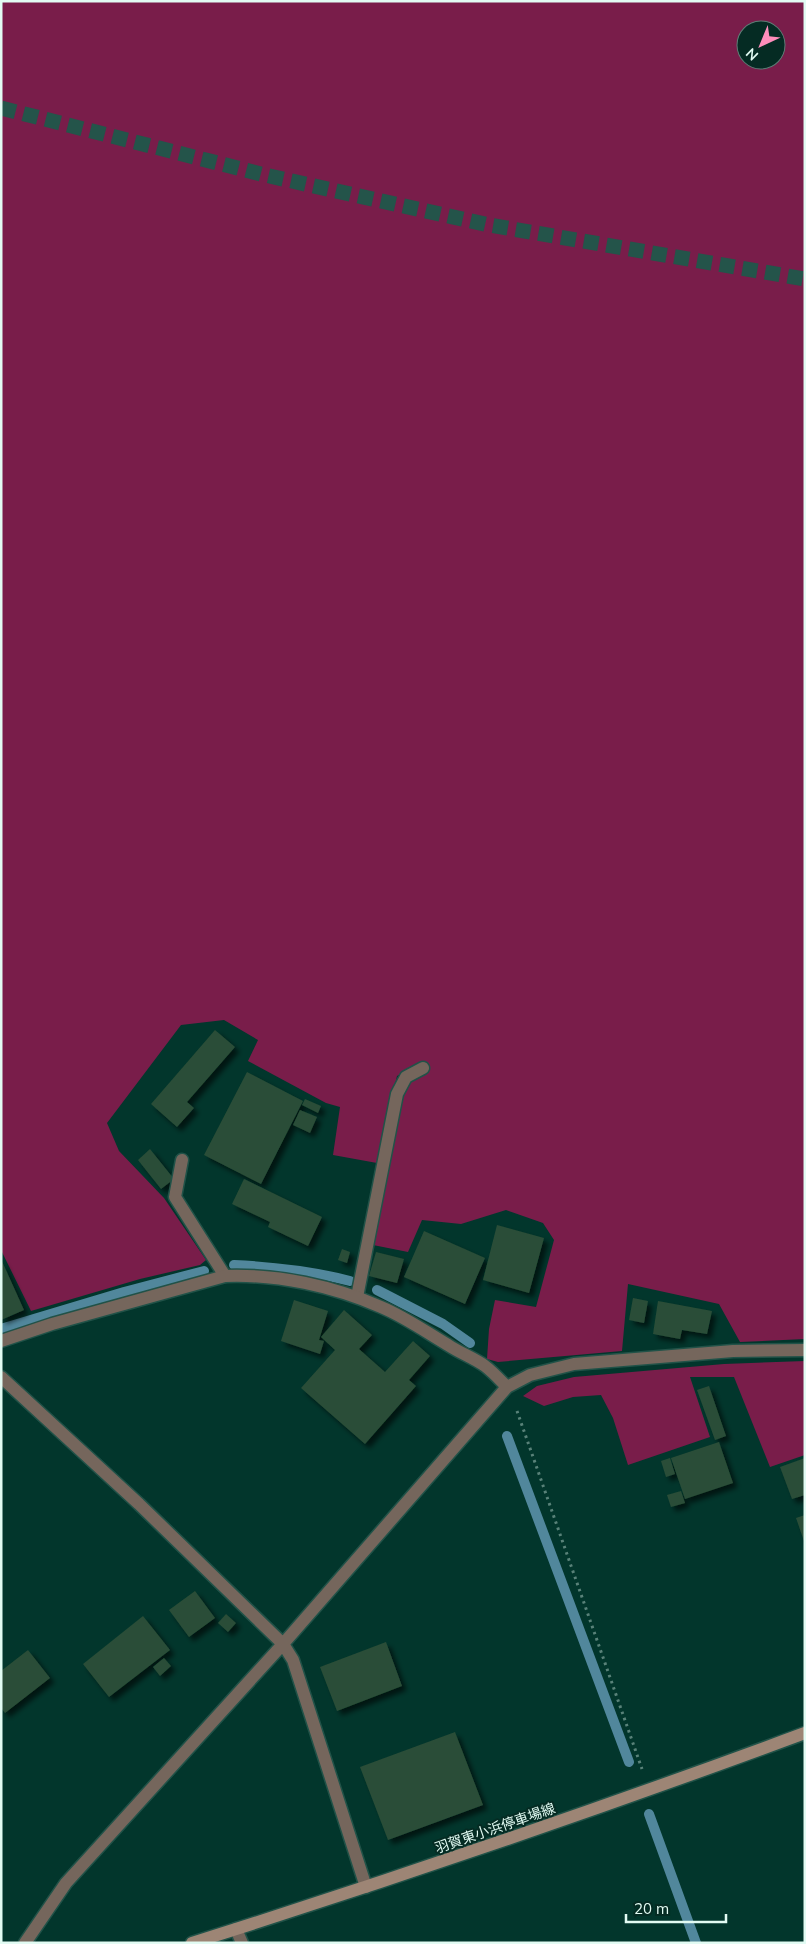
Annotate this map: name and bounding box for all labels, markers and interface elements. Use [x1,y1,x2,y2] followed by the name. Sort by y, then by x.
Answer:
[736,20,786,70] north arrow
[742,44,762,64] text: N
[433,1799,557,1857] street label: 羽賀東小浜停車場線
[626,1892,726,1924] scale bar
[634,1899,669,1918] text: 20 m

